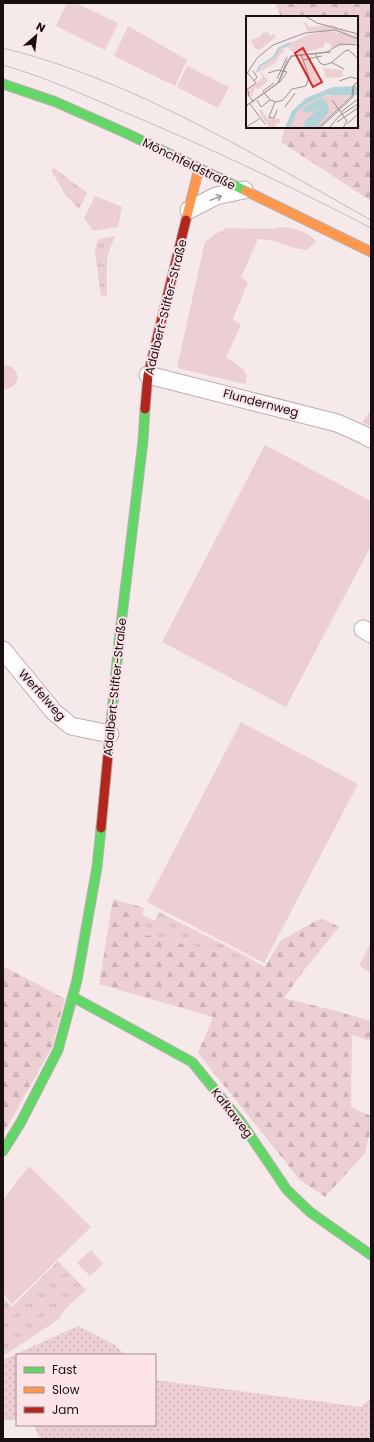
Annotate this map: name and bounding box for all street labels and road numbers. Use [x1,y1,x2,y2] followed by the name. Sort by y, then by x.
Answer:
[140,134,239,194] street label: Mönchfeldstraße
[140,237,191,376] street label: Adalbert-Stifter-Straße
[222,384,301,421] street label: Flundernweg
[99,617,130,757] street label: Adalbert-Stifter-Straße
[15,665,70,724] street label: Werfelweg
[208,1084,257,1141] street label: Kafkaweg

